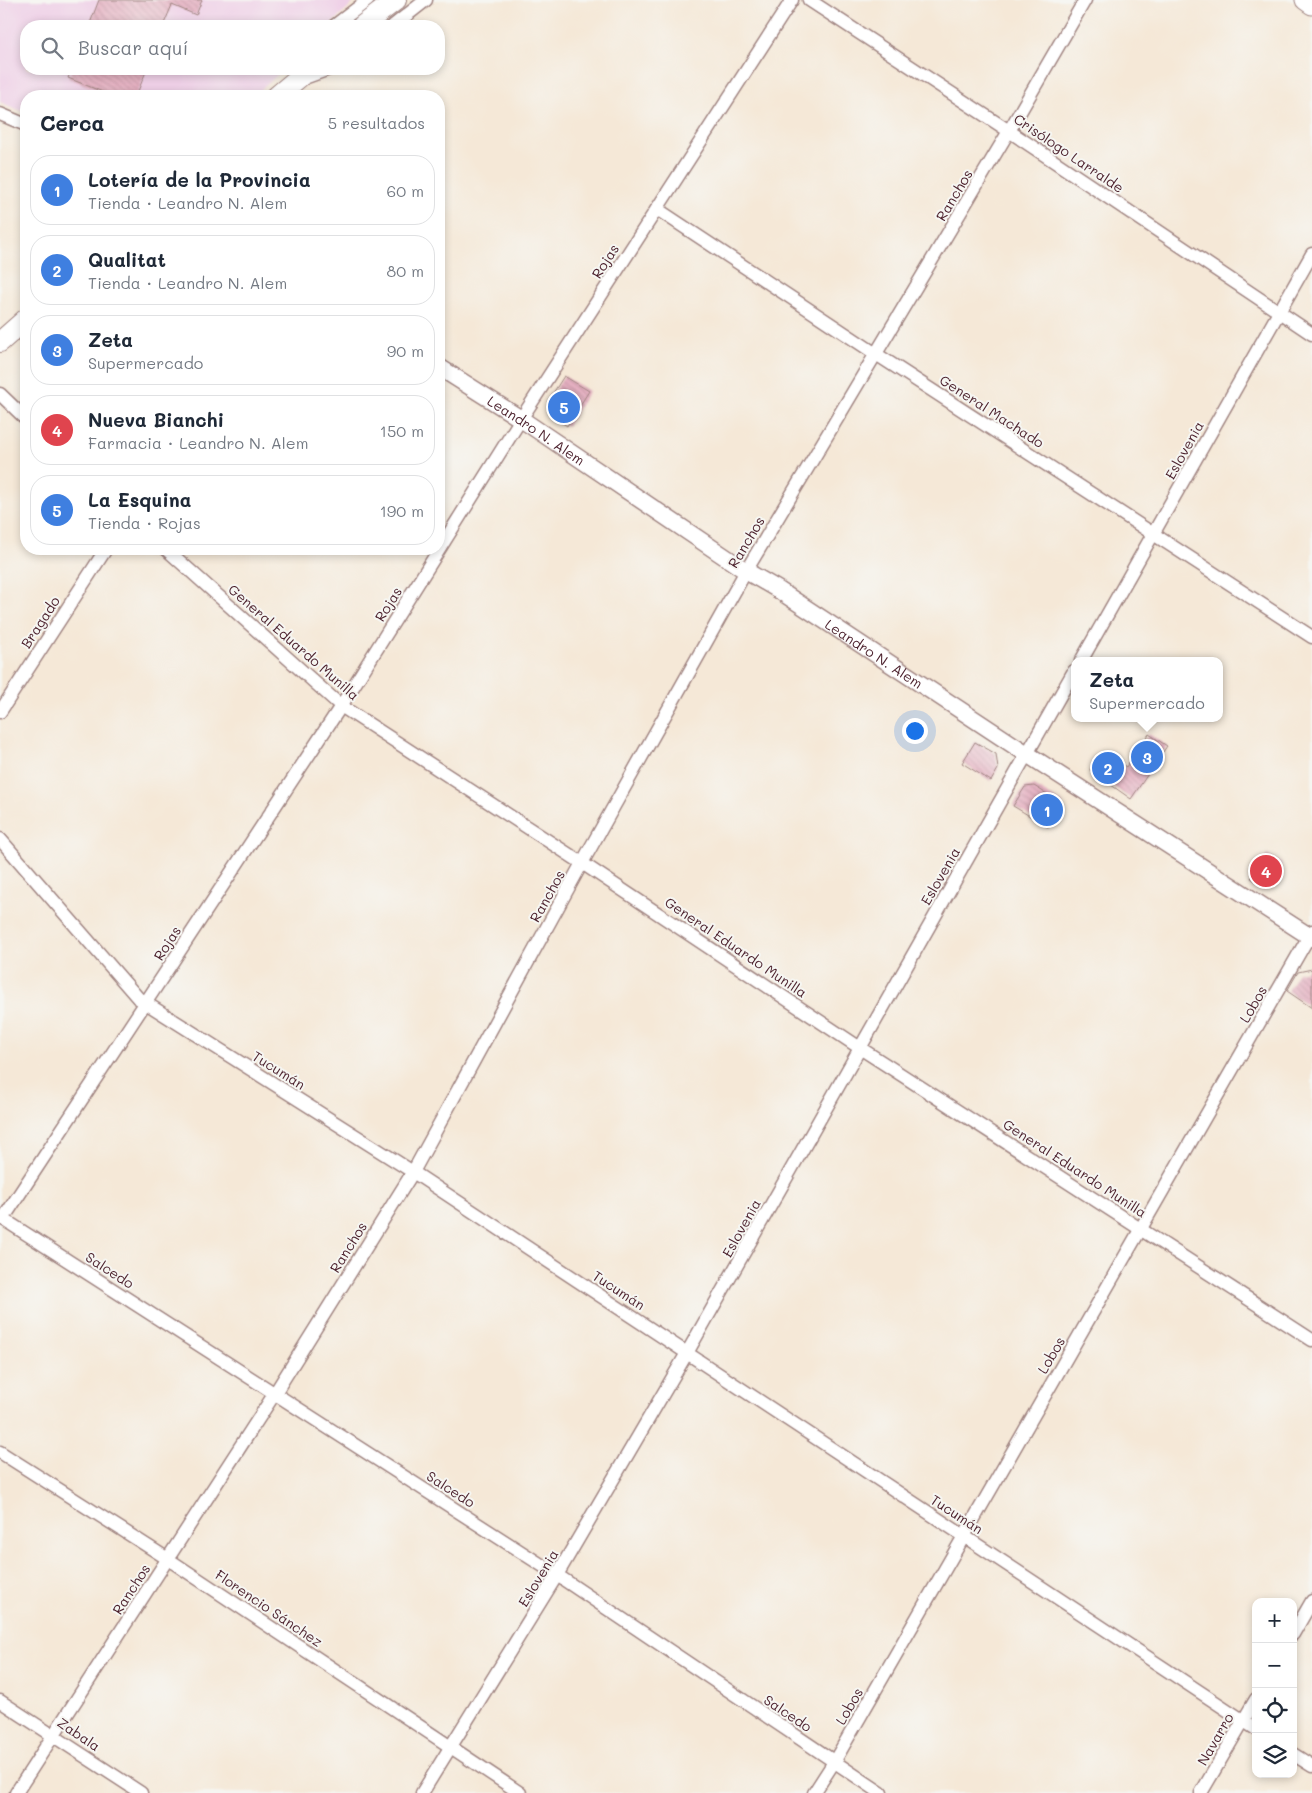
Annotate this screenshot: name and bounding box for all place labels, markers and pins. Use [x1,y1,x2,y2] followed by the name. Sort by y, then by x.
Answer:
[548,388,580,426] pin: 5
[1131,738,1163,776] pin: 3
[1092,749,1124,787] pin: 2
[1031,791,1063,829] pin: 1
[1250,852,1282,890] pin: 4

